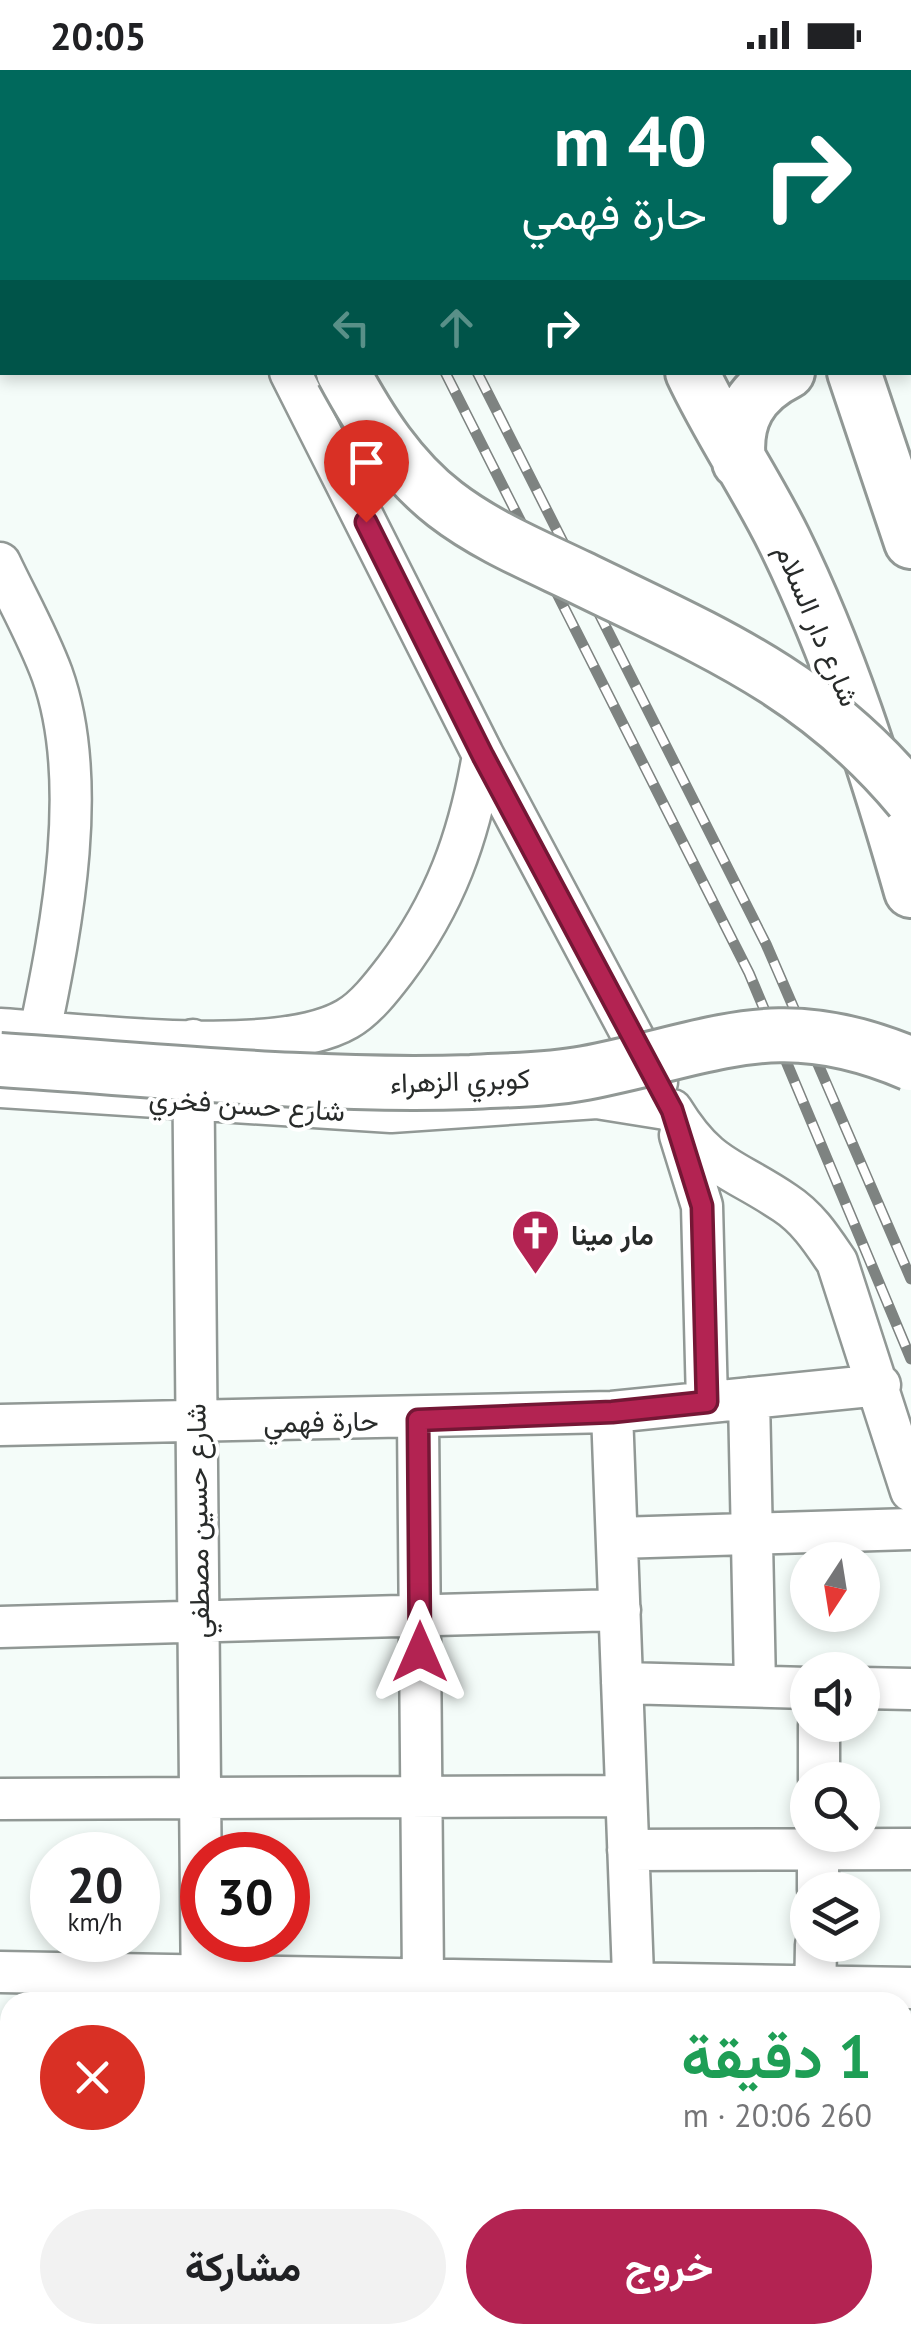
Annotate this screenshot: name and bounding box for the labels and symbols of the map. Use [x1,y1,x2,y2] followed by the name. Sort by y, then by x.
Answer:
[324,420,409,523] pin
[766,538,869,712] street label: شارع دار السلام
[389,1059,531,1106] street label: كوبري الزهراء
[147,1079,346,1134] street label: شارع حسن فخري
[510,1208,562,1276] church icon: مار مينا
[571,1216,654,1253] place label: مار مينا
[263,1401,379,1446] street label: حارة فهمي
[176,1403,223,1639] street label: شارع حسين مصطفي
[790,1542,880,1632] north arrow
[368,1600,472,1704] position arrow
[180,1832,310,1962] speed limit sign: 30

